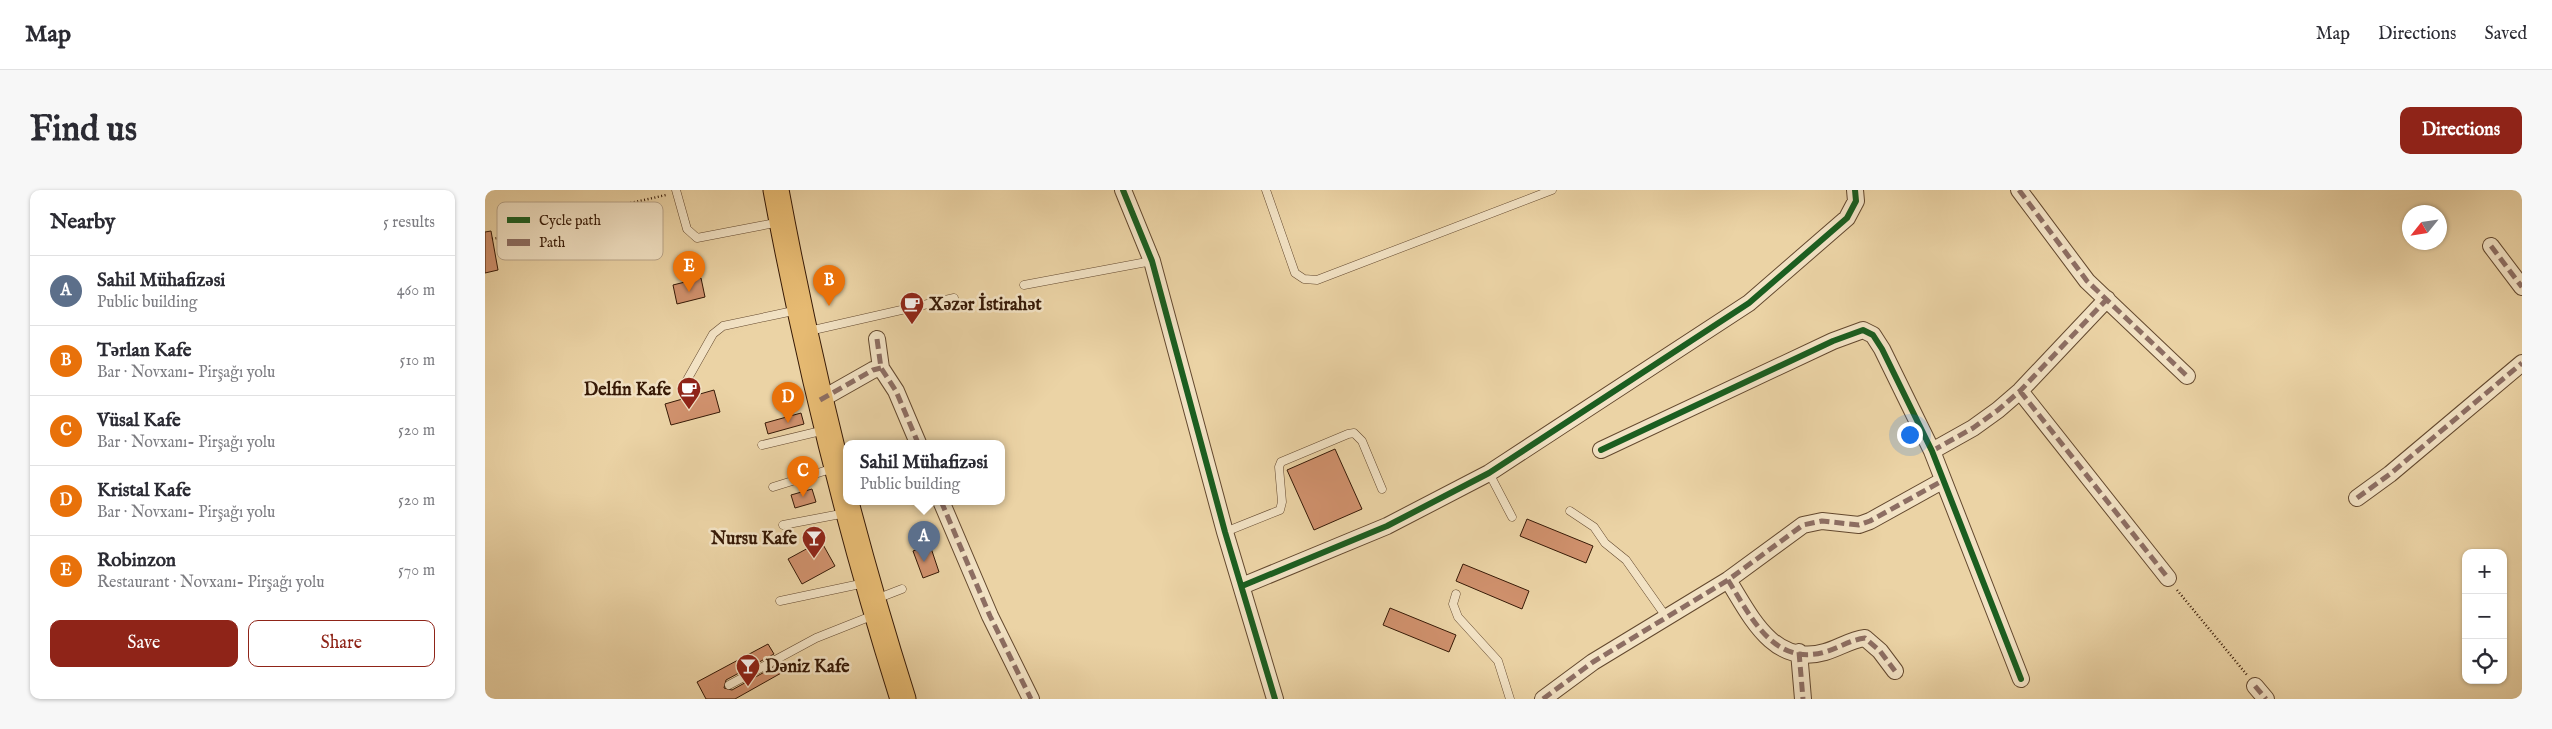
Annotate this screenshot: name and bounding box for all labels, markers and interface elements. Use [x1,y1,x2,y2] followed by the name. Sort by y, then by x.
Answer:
[25,19,71,50] text: Map
[2316,23,2350,46] text: Map
[2378,23,2456,46] text: Directions
[2484,23,2527,46] text: Saved
[2400,107,2522,154] button: Directions
[30,108,137,153] text: Find us
[497,202,663,260] legend
[2402,205,2447,250] north arrow
[50,209,115,236] text: Nearby
[539,212,601,230] text: Cycle path
[383,213,435,233] text: 5 results
[539,234,566,252] text: Path
[673,251,705,292] pin: E
[813,265,845,306] pin: B
[97,269,225,293] text: Sahil Mühafizəsi
[61,281,71,301] text: A
[397,281,435,301] text: 460 m
[899,291,925,325] cafe icon: Xəzər İstirahət
[928,292,1042,317] place label: Xəzər İstirahət
[97,293,197,313] text: Public building
[97,339,191,363] text: Tərlan Kafe
[61,351,71,371] text: B
[400,351,435,371] text: 510 m
[97,363,275,383] text: Bar · Novxanı- Pirşağı yolu
[676,376,702,410] cafe icon: Delfin Kafe
[584,379,672,402] place label: Delfin Kafe
[772,382,804,423] pin: D
[97,409,181,433] text: Vüsal Kafe
[60,421,72,441] text: C
[398,421,435,441] text: 520 m
[1897,422,1923,448] your location
[97,433,275,453] text: Bar · Novxanı- Pirşağı yolu
[843,440,1005,505] popup
[860,451,988,475] text: Sahil Mühafizəsi
[787,456,819,497] pin: C
[860,475,960,495] text: Public building
[97,479,191,503] text: Kristal Kafe
[60,491,72,511] text: D
[398,491,435,511] text: 520 m
[97,503,275,523] text: Bar · Novxanı- Pirşağı yolu
[908,521,940,562] pin: A
[801,525,827,559] bar icon: Nursu Kafe
[710,528,798,551] place label: Nursu Kafe
[97,549,176,573] text: Robinzon
[2462,549,2507,684] map controls
[2462,549,2507,594] button: +
[60,561,72,581] text: E
[398,561,435,581] text: 570 m
[97,573,325,593] text: Restaurant · Novxanı- Pirşağı yolu
[2462,594,2507,639] button: −
[50,620,238,667] button: Save
[248,620,435,667] button: Share
[2462,639,2507,684] button: locate
[735,653,761,687] bar icon: Dəniz Kafe
[765,656,850,679] place label: Dəniz Kafe

